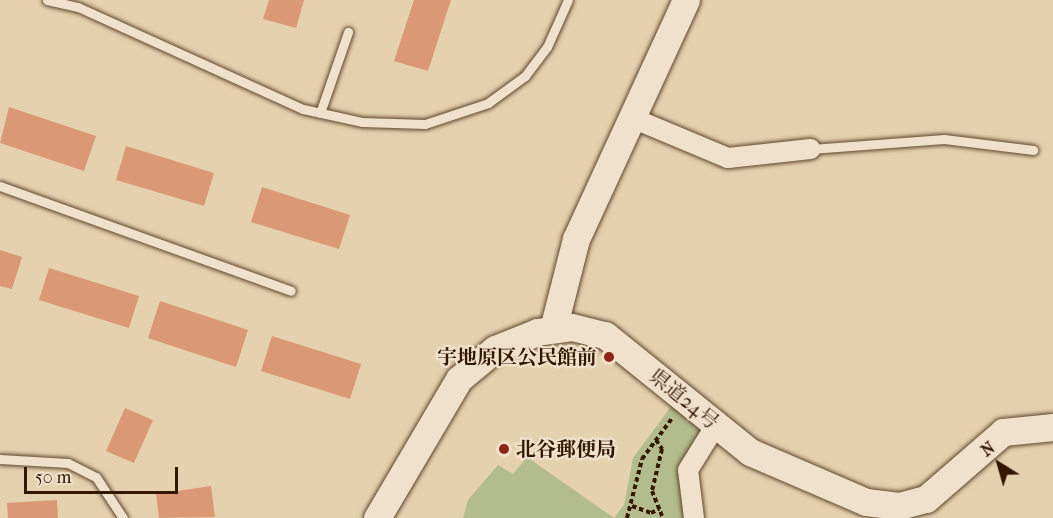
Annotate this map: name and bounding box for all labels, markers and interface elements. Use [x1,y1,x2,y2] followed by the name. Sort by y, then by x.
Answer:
[437,345,597,369] place label: 宇地原区公民館前
[602,350,616,364] marker: 宇地原区公民館前
[645,364,723,434] street label: 県道24号
[969,434,1029,494] north arrow
[516,437,616,461] place label: 北谷郵便局
[977,438,998,460] text: N
[497,442,511,456] marker: 北谷郵便局
[27,455,182,493] scale bar
[35,467,71,488] text: 50 m

